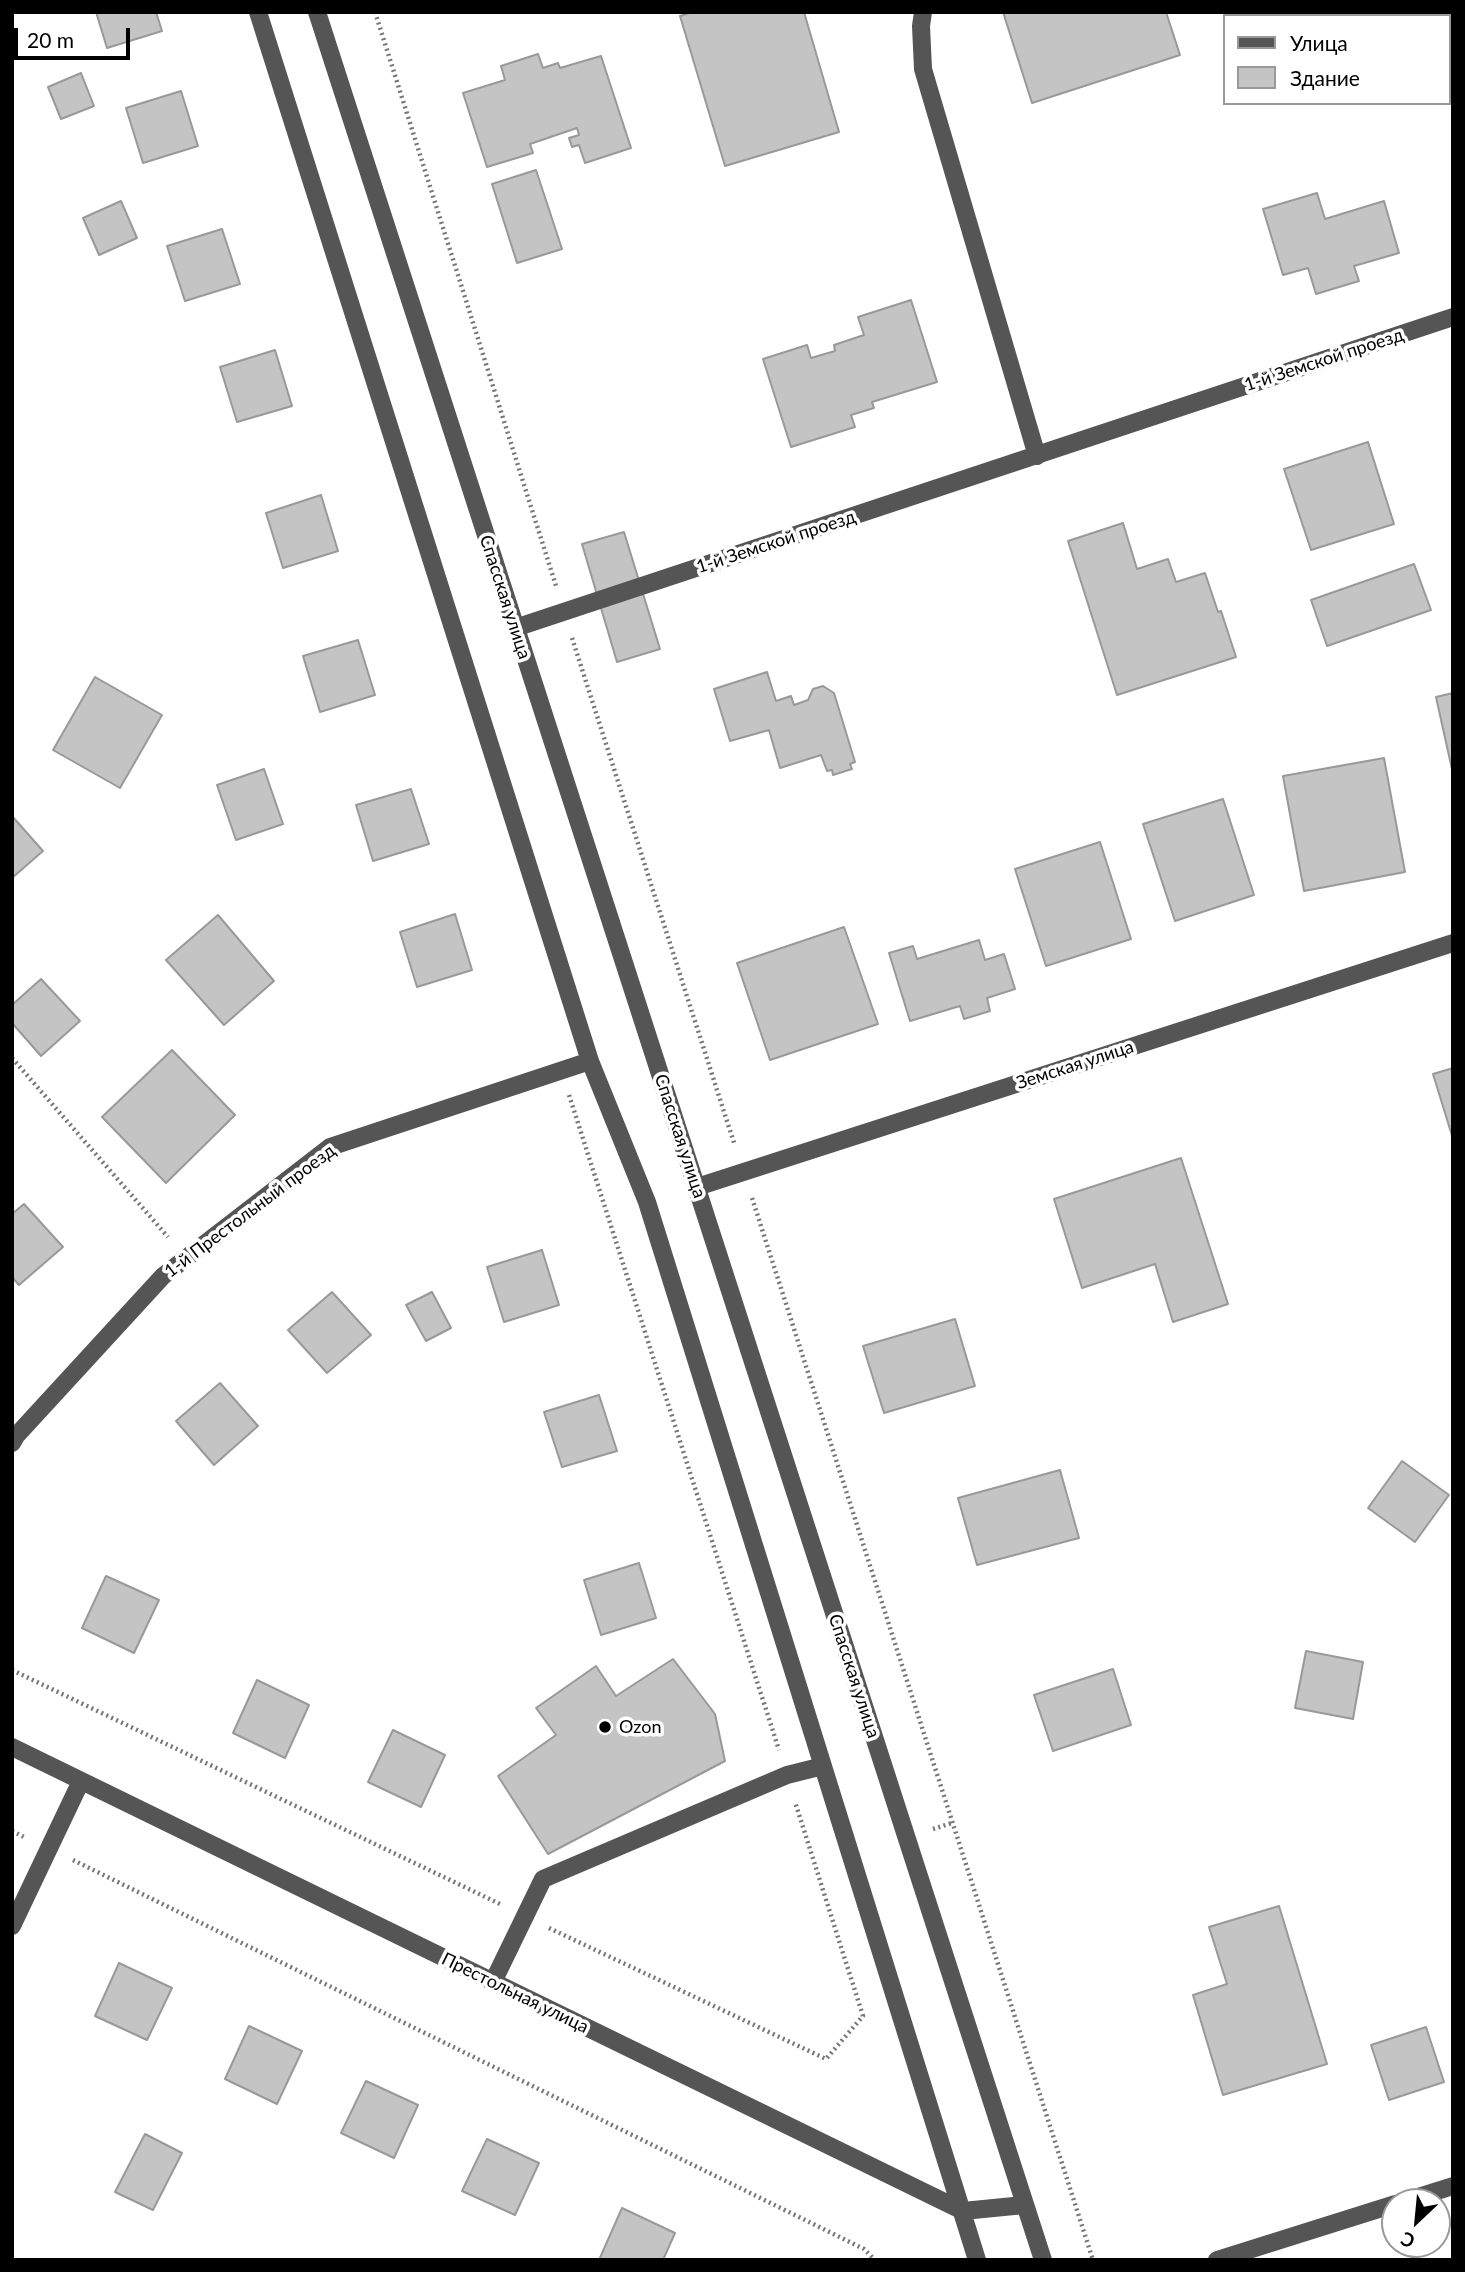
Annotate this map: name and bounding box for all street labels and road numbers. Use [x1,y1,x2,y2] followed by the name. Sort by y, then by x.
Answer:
[1242,324,1406,396] street label: 1-й Земской проезд
[694,506,858,578] street label: 1-й Земской проезд
[475,532,535,662] street label: Спасская улица
[1014,1036,1136,1094] street label: Земская улица
[650,1071,710,1201] street label: Спасская улица
[160,1140,340,1282] street label: 1-й Престольный проезд
[824,1611,884,1741] street label: Спасская улица
[438,1948,592,2038] street label: Престольная улица

